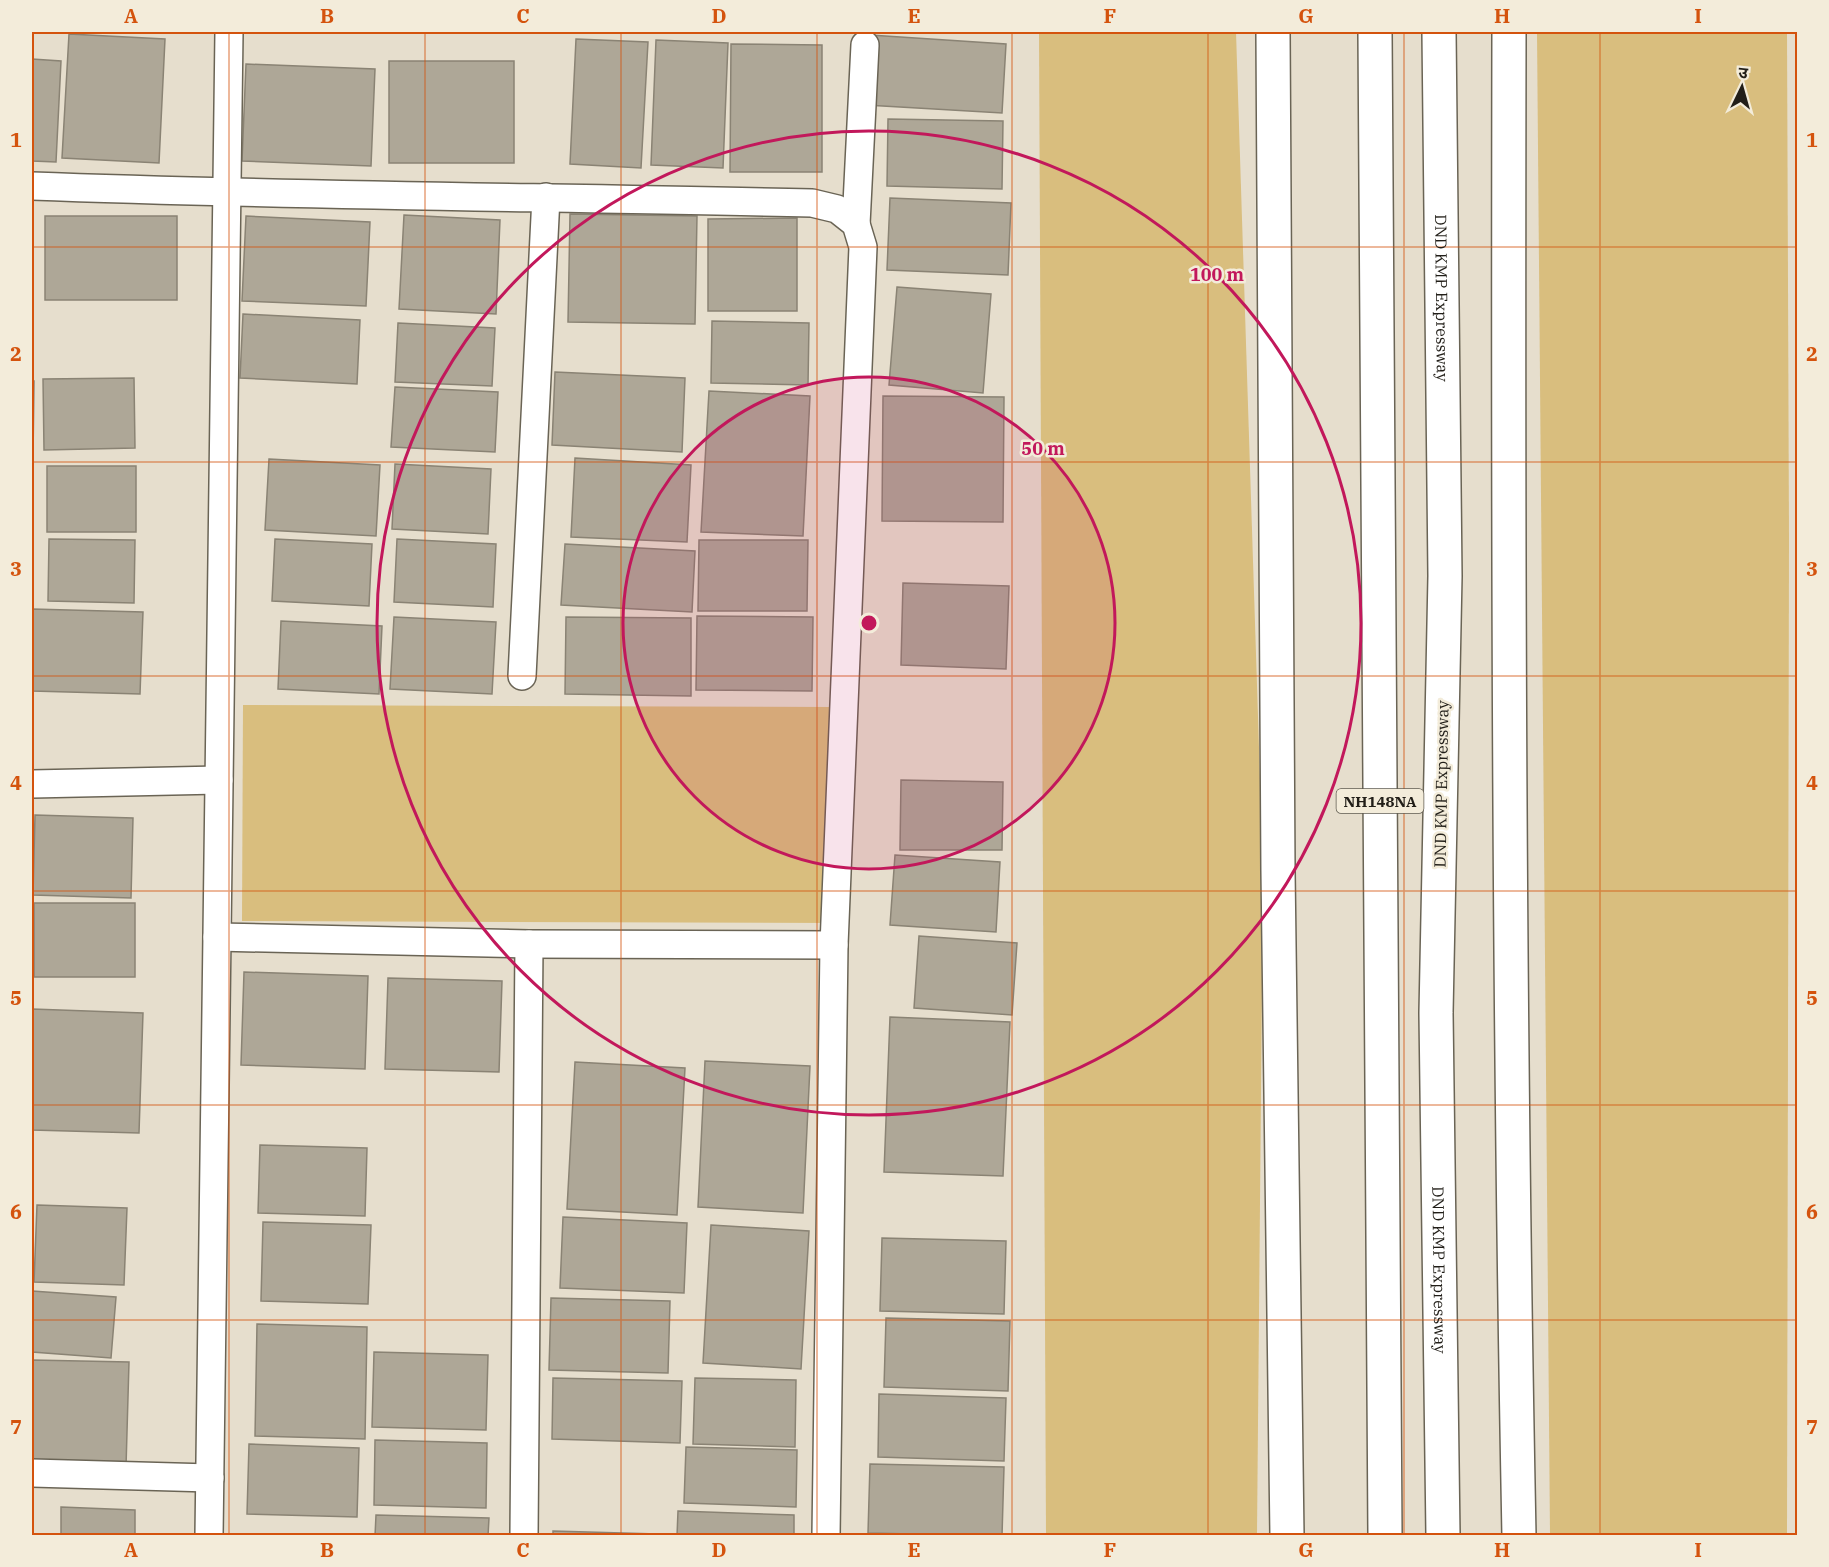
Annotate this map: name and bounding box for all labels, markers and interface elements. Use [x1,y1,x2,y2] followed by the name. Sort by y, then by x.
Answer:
[124,2,138,29] text: A
[320,2,334,29] text: B
[516,2,530,29] text: C
[711,2,727,29] text: D
[907,2,921,29] text: E
[1104,2,1116,29] text: F
[1298,2,1314,29] text: G
[1494,2,1510,29] text: H
[1694,2,1702,29] text: I
[1712,57,1772,117] north arrow
[1738,62,1749,82] text: उ
[10,126,22,153] text: 1
[1806,126,1818,153] text: 1
[1431,214,1453,382] street label: DND KMP Expressway
[1190,263,1245,286] text: 100 m
[10,340,22,367] text: 2
[1806,340,1818,367] text: 2
[1021,437,1065,460] text: 50 m
[10,555,22,582] text: 3
[1806,555,1818,582] text: 3
[859,613,879,633] centre of rings
[1430,700,1452,868] street label: DND KMP Expressway
[10,769,22,796] text: 4
[1806,769,1818,796] text: 4
[1336,789,1424,813] road number: NH148NA
[10,984,22,1011] text: 5
[1806,984,1818,1011] text: 5
[1428,1186,1451,1354] street label: DND KMP Expressway
[10,1198,22,1225] text: 6
[1806,1198,1818,1225] text: 6
[10,1413,22,1440] text: 7
[1806,1413,1818,1440] text: 7
[124,1536,138,1563] text: A
[320,1536,334,1563] text: B
[516,1536,530,1563] text: C
[711,1536,727,1563] text: D
[907,1536,921,1563] text: E
[1104,1536,1116,1563] text: F
[1298,1536,1314,1563] text: G
[1494,1536,1510,1563] text: H
[1694,1536,1702,1563] text: I

